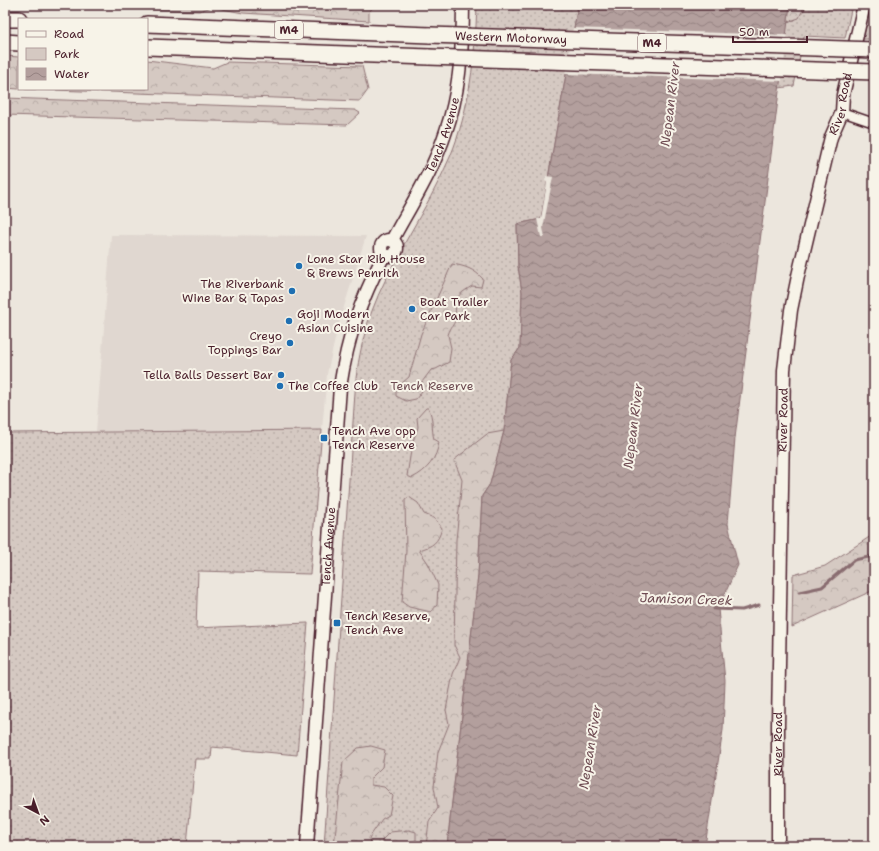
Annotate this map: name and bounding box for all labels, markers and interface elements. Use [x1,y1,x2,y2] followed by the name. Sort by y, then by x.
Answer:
[18,18,148,90] legend
[733,18,807,44] scale bar
[275,21,303,39] road number: M4
[739,24,769,40] text: 50 m
[54,26,85,42] text: Road
[455,28,567,48] street label: Western Motorway
[638,34,666,52] road number: M4
[54,46,80,62] text: Park
[656,60,684,147] water label: Nepean River
[54,66,90,82] text: Water
[825,71,856,138] street label: River Road
[422,95,463,176] street label: Tench Avenue
[307,251,425,281] place label: Lone Star Rib House & Brews Penrith
[294,261,304,271] marker: Lone Star Rib House & Brews Penrith
[182,276,284,306] place label: The Riverbank Wine Bar & Tapas
[287,286,297,296] marker: The Riverbank Wine Bar & Tapas
[420,294,489,324] place label: Boat Trailer Car Park
[407,304,417,314] marker: Boat Trailer Car Park
[297,306,374,336] place label: Goji Modern Asian Cuisine
[284,316,294,326] marker: Goji Modern Asian Cuisine
[208,328,282,358] place label: Creyo Toppings Bar
[285,338,295,348] marker: Creyo Toppings Bar
[143,367,273,383] place label: Tella Balls Dessert Bar
[276,370,286,380] marker: Tella Balls Dessert Bar
[288,378,378,394] place label: The Coffee Club
[391,378,474,394] park label: Tench Reserve
[275,381,285,391] marker: The Coffee Club
[619,382,647,469] water label: Nepean River
[775,387,792,452] street label: River Road
[332,423,416,453] place label: Tench Ave opp Tench Reserve
[319,433,329,443] marker: Tench Ave opp Tench Reserve
[318,506,339,587] street label: Tench Avenue
[639,589,733,609] water label: Jamison Creek
[345,608,431,638] place label: Tench Reserve, Tench Ave
[332,618,342,628] marker: Tench Reserve, Tench Ave
[575,703,605,790] water label: Nepean River
[770,711,786,776] street label: River Road
[18,793,58,833] north arrow
[36,812,52,829] text: N

